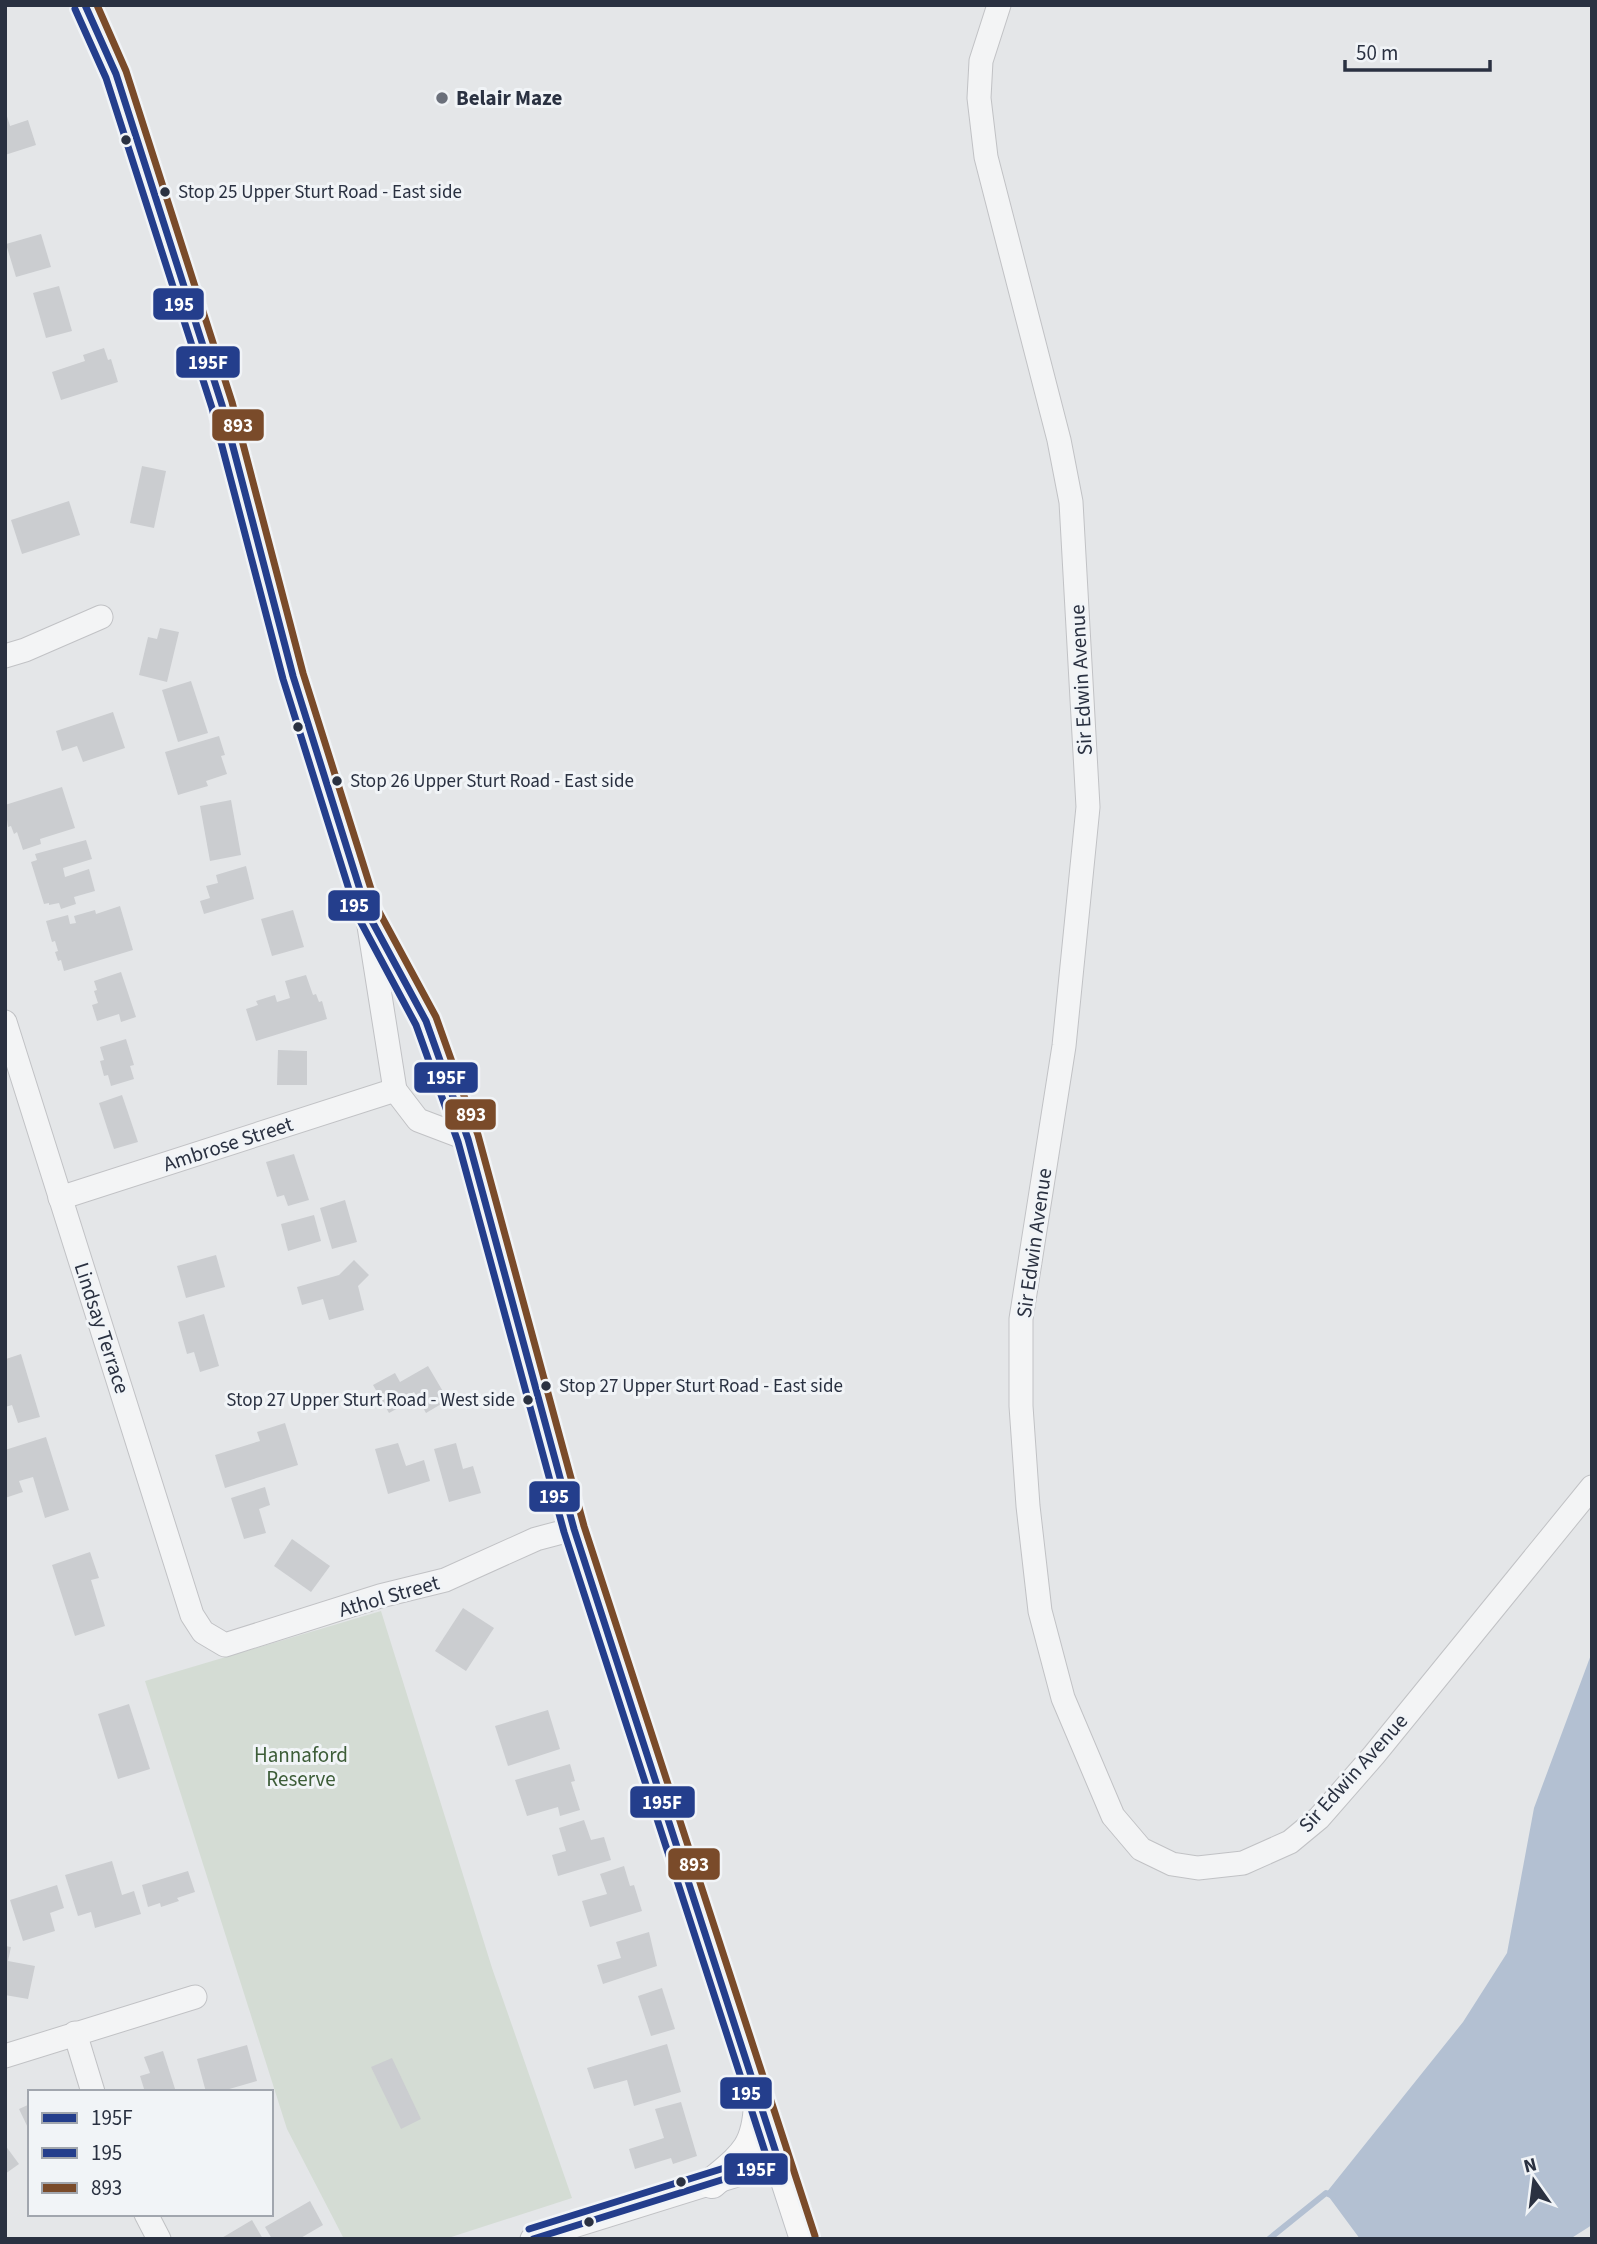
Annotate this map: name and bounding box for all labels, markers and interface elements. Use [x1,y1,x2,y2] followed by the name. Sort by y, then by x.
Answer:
[1345,28,1490,72] scale bar
[1356,38,1398,68] text: 50 m
[456,83,563,113] place label: Belair Maze
[434,90,450,106] marker: Belair Maze
[119,133,133,147] unlabelled marker
[178,179,462,206] place label: Stop 25 Upper Sturt Road - East side
[158,185,172,199] marker: Stop 25 Upper Sturt Road - East side
[152,287,205,321] line badge: 195
[164,292,194,319] text: 195
[175,345,241,379] line badge: 195F
[188,350,228,377] text: 195F
[211,408,265,442] line badge: 893
[223,413,253,440] text: 893
[1062,604,1100,756] street label: Sir Edwin Avenue
[291,720,305,734] unlabelled marker
[350,768,634,795] place label: Stop 26 Upper Sturt Road - East side
[330,774,344,788] marker: Stop 26 Upper Sturt Road - East side
[327,889,381,922] line badge: 195
[339,893,369,920] text: 195
[413,1061,479,1094] line badge: 195F
[426,1065,466,1092] text: 195F
[444,1098,497,1131] line badge: 893
[456,1102,486,1129] text: 893
[159,1109,297,1179] street label: Ambrose Street
[1009,1166,1059,1320] street label: Sir Edwin Avenue
[67,1258,137,1398] street label: Lindsay Terrace
[559,1373,843,1400] place label: Stop 27 Upper Sturt Road - East side
[539,1379,553,1393] marker: Stop 27 Upper Sturt Road - East side
[226,1387,515,1414] place label: Stop 27 Upper Sturt Road - West side
[521,1393,535,1407] marker: Stop 27 Upper Sturt Road - West side
[528,1480,581,1513] line badge: 195
[539,1484,569,1511] text: 195
[335,1567,443,1625] street label: Athol Street
[1291,1707,1415,1839] street label: Sir Edwin Avenue
[254,1740,348,1794] park label: Hannaford Reserve
[629,1785,696,1819] line badge: 195F
[642,1790,682,1817] text: 195F
[667,1847,721,1881] line badge: 893
[679,1852,709,1879] text: 893
[719,2076,773,2110] line badge: 195
[731,2081,761,2108] text: 195
[28,2090,273,2216] legend
[91,2103,133,2133] text: 195F
[91,2138,122,2168] text: 195
[1499,2146,1569,2216] north arrow
[1521,2151,1540,2181] text: N
[723,2152,789,2186] line badge: 195F
[736,2157,776,2184] text: 195F
[91,2173,122,2203] text: 893
[674,2175,688,2189] unlabelled marker
[582,2215,596,2229] unlabelled marker

